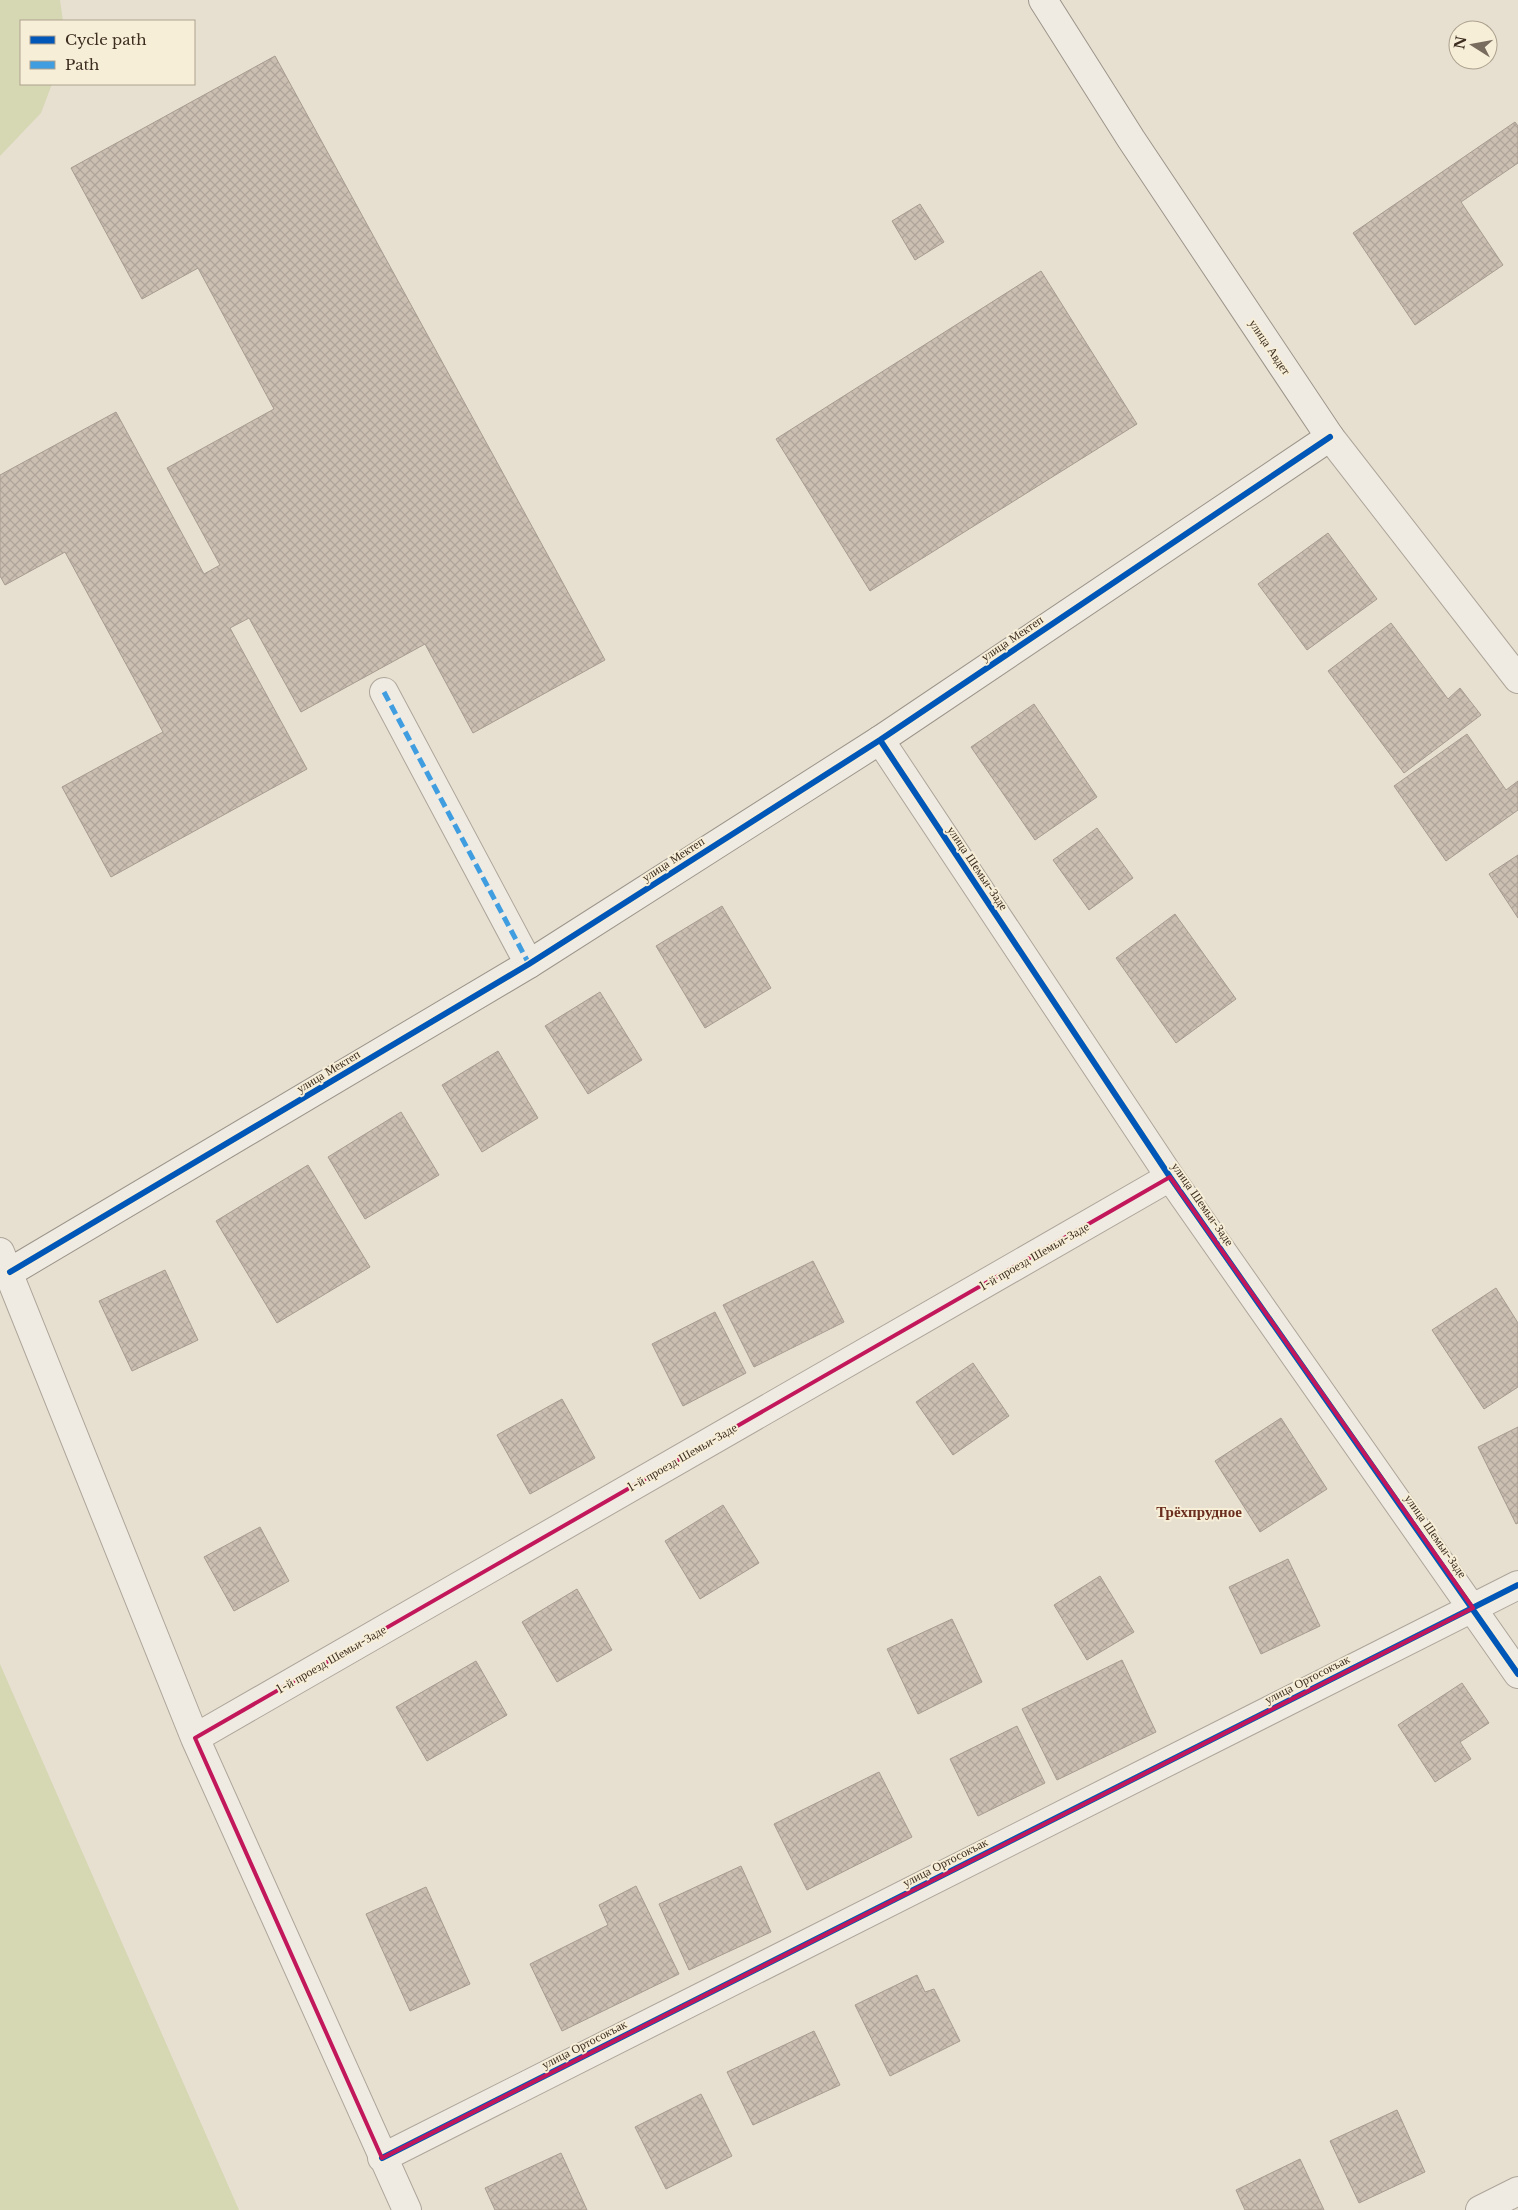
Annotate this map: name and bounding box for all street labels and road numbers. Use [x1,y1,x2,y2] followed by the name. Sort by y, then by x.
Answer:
[1246,316,1294,378] street label: улица Авдет
[978,611,1046,664] street label: улица Мектеп
[944,823,1012,913] street label: улица Шемьи-Заде
[639,833,708,885] street label: улица Мектеп
[293,1046,363,1096] street label: улица Мектеп
[1169,1159,1237,1249] street label: улица Шемьи-Заде
[976,1218,1092,1294] street label: 1-й проезд Шемьи-Заде
[624,1419,740,1495] street label: 1-й проезд Шемьи-Заде
[1402,1491,1470,1581] street label: улица Шемьи-Заде
[273,1621,389,1697] street label: 1-й проезд Шемьи-Заде
[1262,1651,1352,1707] street label: улица Ортосокъак
[900,1834,990,1890] street label: улица Ортосокъак
[539,2016,629,2072] street label: улица Ортосокъак

